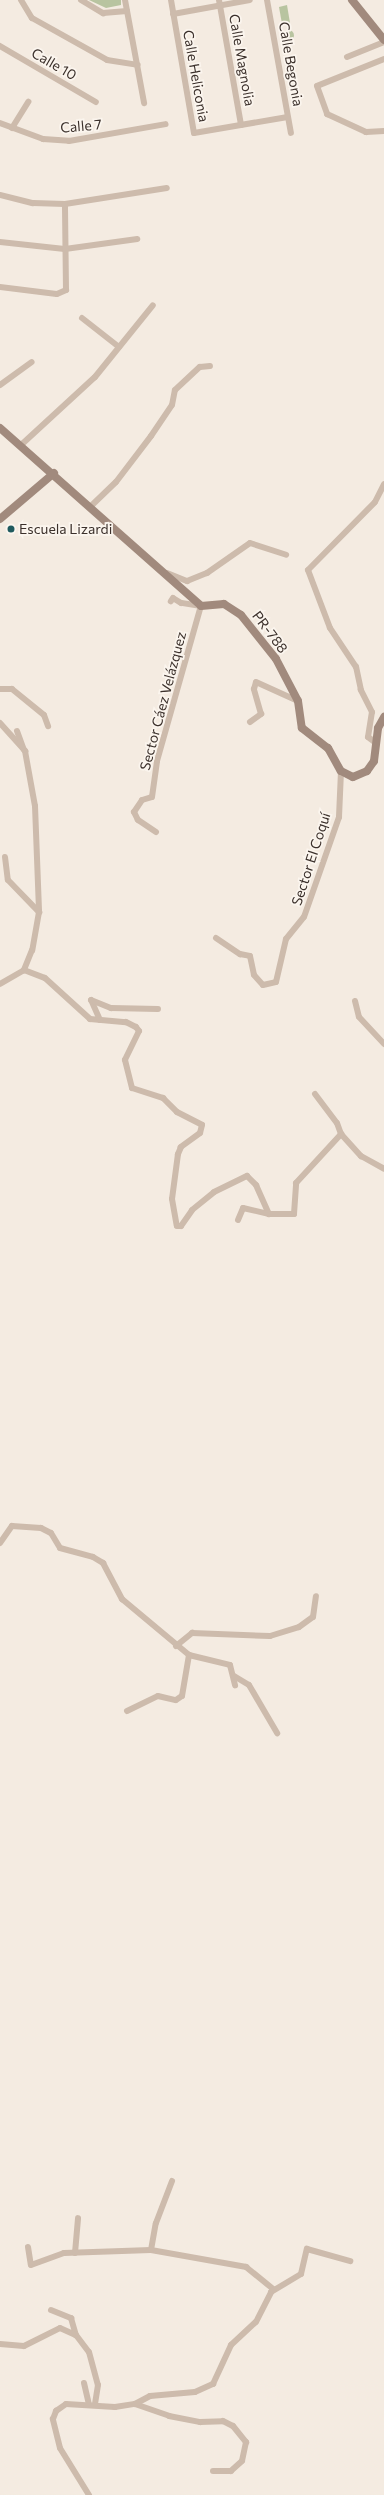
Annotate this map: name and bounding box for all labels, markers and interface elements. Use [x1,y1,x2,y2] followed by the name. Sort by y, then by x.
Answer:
[226,13,258,107] street label: Calle Magnolia
[275,21,307,107] street label: Calle Begonia
[180,29,212,123] street label: Calle Heliconia
[28,44,80,84] street label: Calle 10
[60,116,102,136] street label: Calle 7
[19,521,112,537] place label: Escuela Lizardi
[6,524,16,534] marker: Escuela Lizardi
[249,608,291,656] street label: PR-788
[136,630,190,772] street label: Sector Cáez Velázquez
[288,810,334,908] street label: Sector El Coquí

